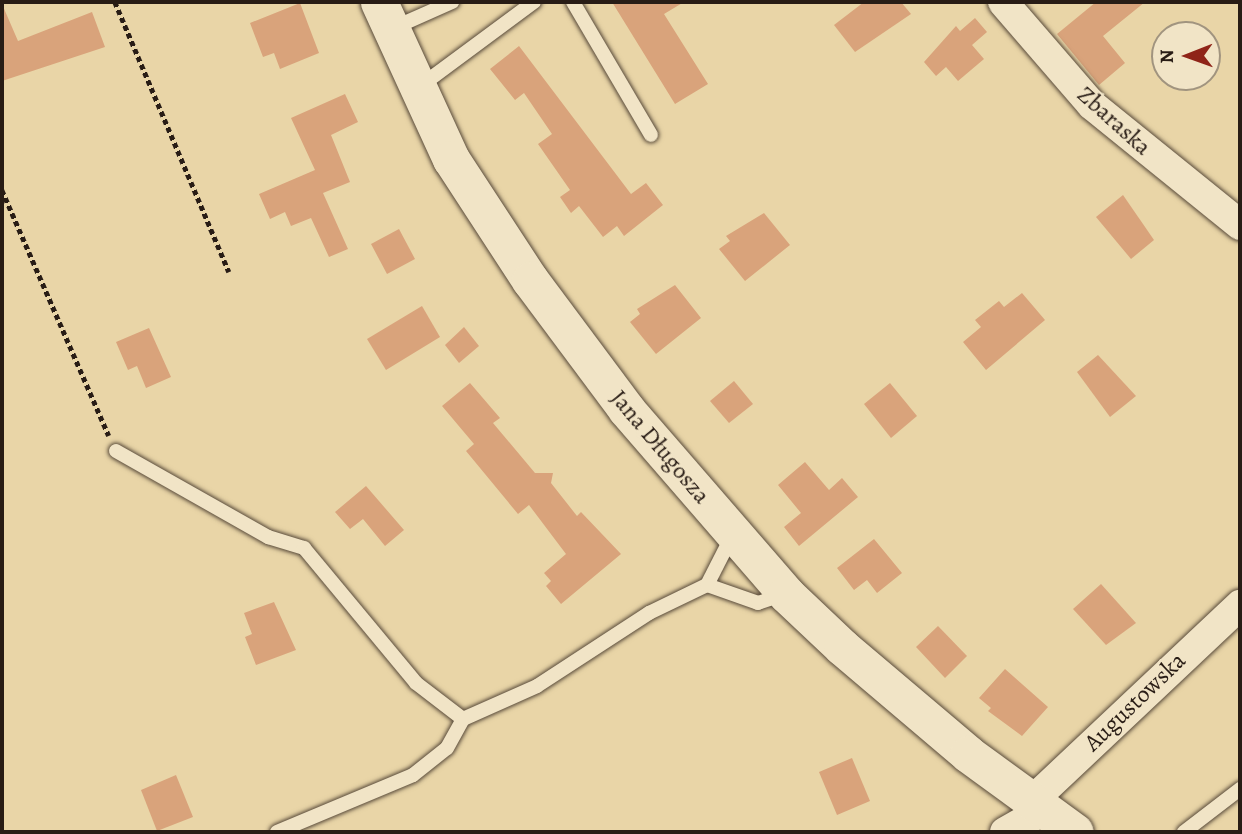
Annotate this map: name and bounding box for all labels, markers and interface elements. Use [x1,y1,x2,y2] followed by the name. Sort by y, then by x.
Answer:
[1151,21,1221,91] north arrow
[1154,49,1180,63] text: N
[1071,80,1157,162] street label: Zbaraska
[604,384,716,510] street label: Jana Długosza
[1078,647,1192,757] street label: Augustowska

